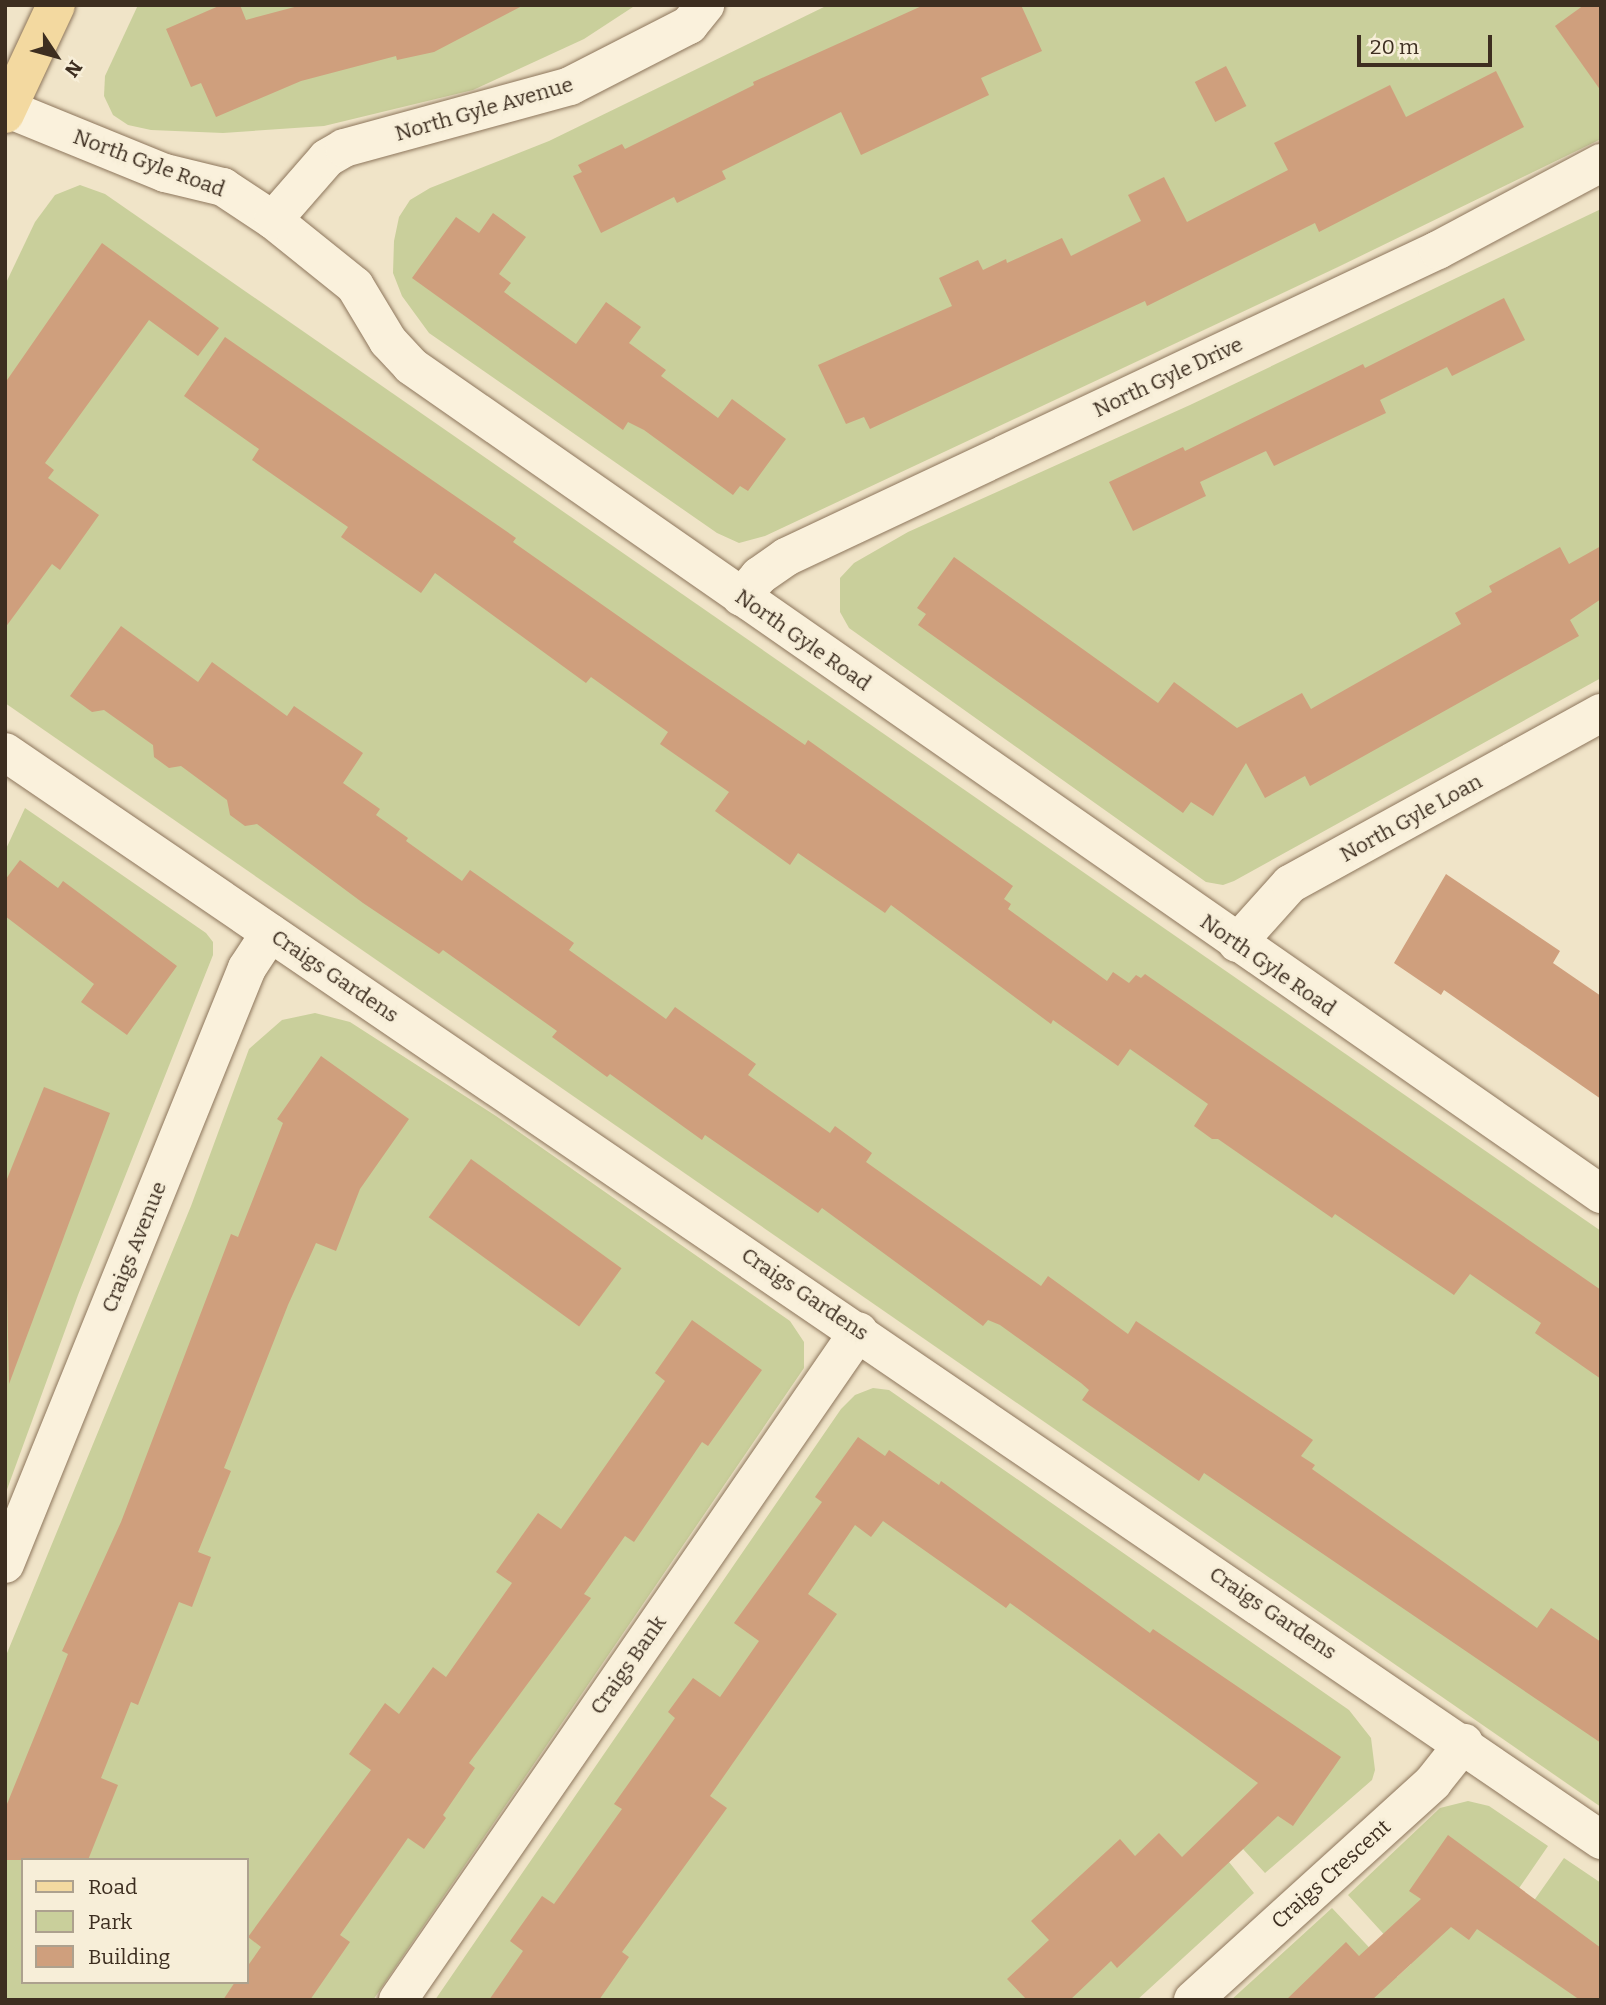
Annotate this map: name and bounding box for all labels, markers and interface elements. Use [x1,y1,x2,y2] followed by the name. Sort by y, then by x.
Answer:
[21,21,91,91] north arrow
[1361,21,1496,65] scale bar
[1370,34,1419,60] text: 20 m
[60,56,87,81] text: N
[392,72,576,146] street label: North Gyle Avenue
[70,124,228,202] street label: North Gyle Road
[1089,331,1247,423] street label: North Gyle Drive
[730,584,876,696] street label: North Gyle Road
[1336,769,1486,867] street label: North Gyle Loan
[1195,909,1341,1021] street label: North Gyle Road
[267,924,403,1028] street label: Craigs Gardens
[96,1178,172,1316] street label: Craigs Avenue
[737,1242,873,1346] street label: Craigs Gardens
[1205,1561,1341,1665] street label: Craigs Gardens
[585,1611,671,1719] street label: Craigs Bank
[1266,1814,1396,1934] street label: Craigs Crescent
[21,1858,248,1984] legend
[88,1874,137,1900] text: Road
[88,1909,132,1935] text: Park
[88,1944,170,1970] text: Building

